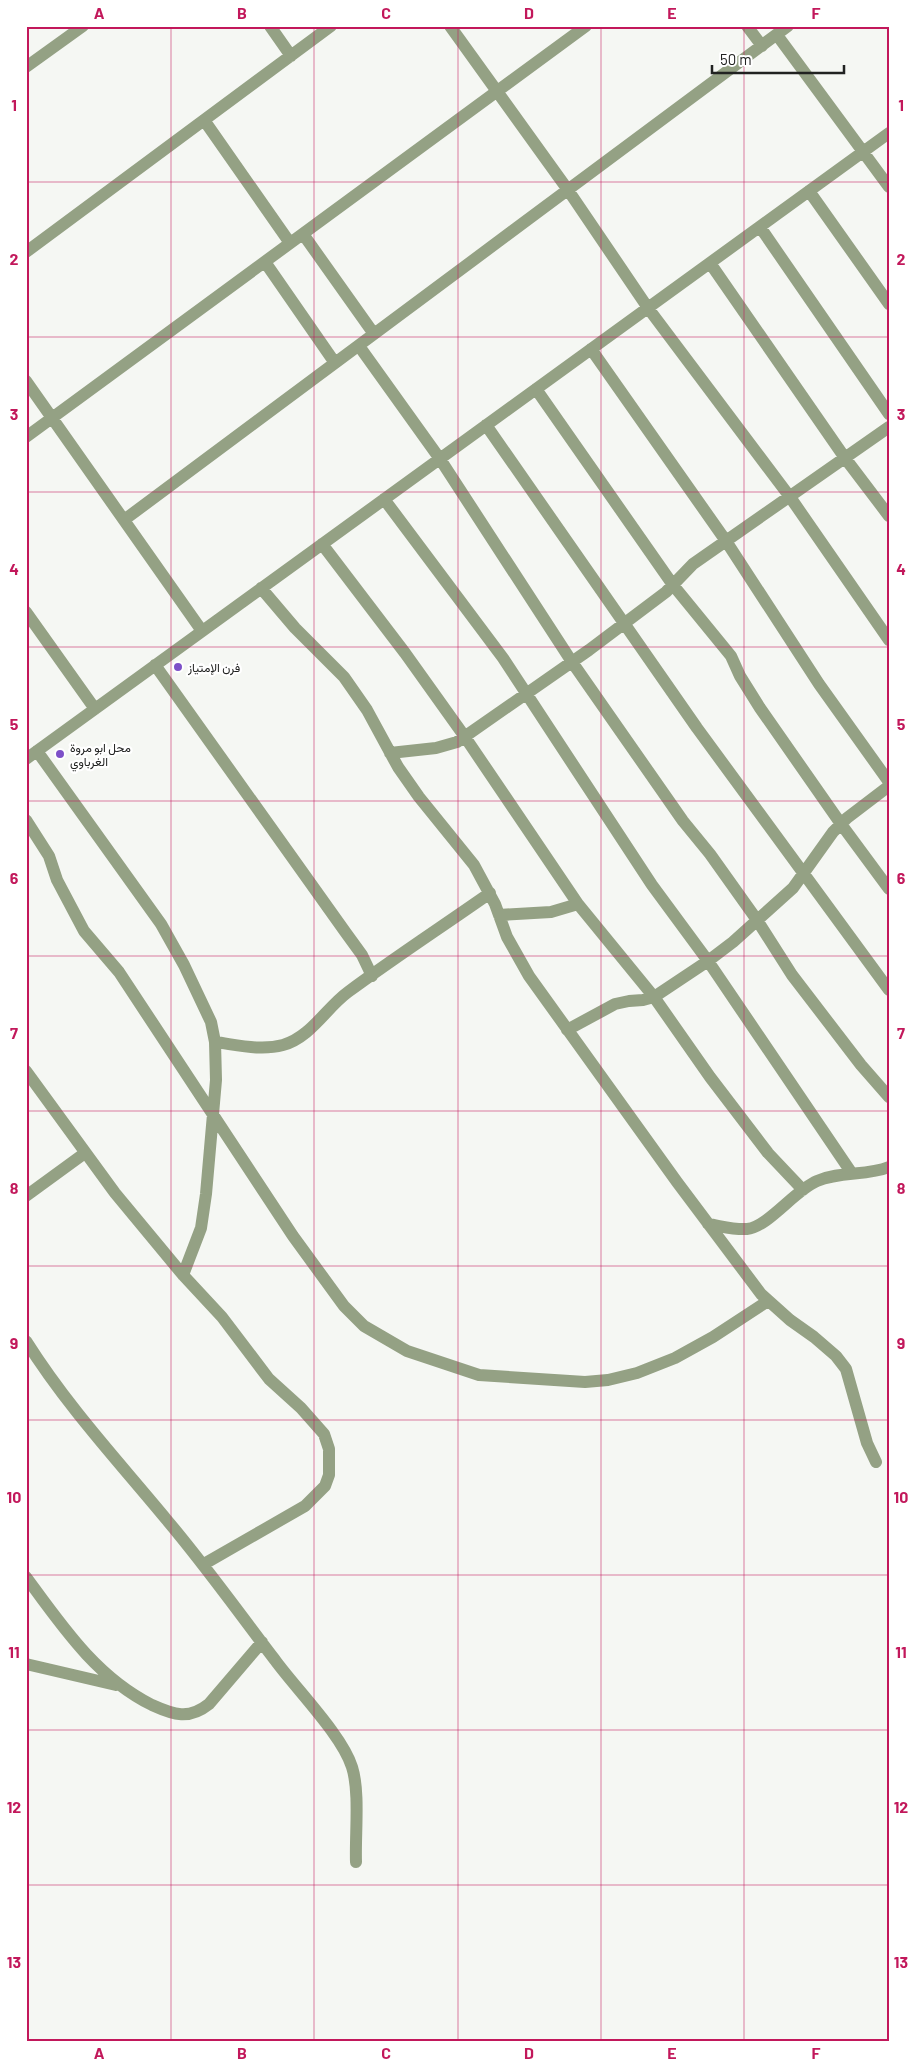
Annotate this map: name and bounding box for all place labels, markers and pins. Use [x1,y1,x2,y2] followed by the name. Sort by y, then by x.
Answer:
[187,660,240,676] place label: فرن الإمتياز
[172,661,184,673] marker: فرن الإمتياز
[70,740,131,772] place label: محل ابو مروة الغرباوي
[54,748,66,760] marker: محل ابو مروة الغرباوي

